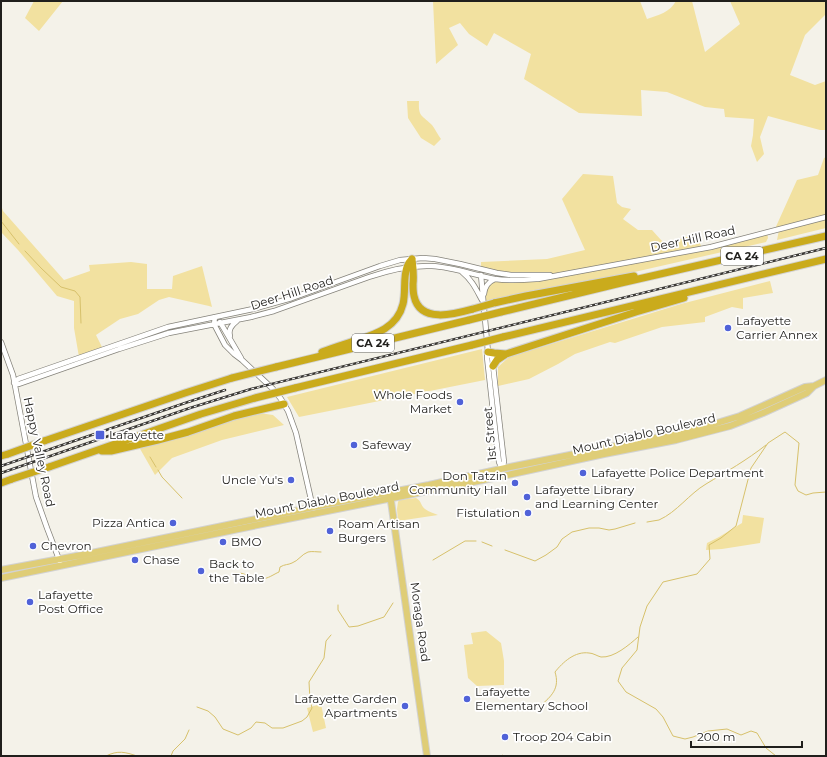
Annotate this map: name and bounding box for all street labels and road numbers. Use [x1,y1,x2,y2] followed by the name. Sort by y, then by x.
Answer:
[649,222,737,255] street label: Deer Hill Road
[721,247,763,265] road number: CA 24
[248,272,335,313] street label: Deer Hill Road
[352,334,394,352] road number: CA 24
[21,396,58,508] street label: Happy Valley Road
[480,406,499,462] street label: 1st Street
[571,410,717,457] street label: Mount Diablo Boulevard
[254,478,400,521] street label: Mount Diablo Boulevard
[407,581,434,663] street label: Moraga Road

